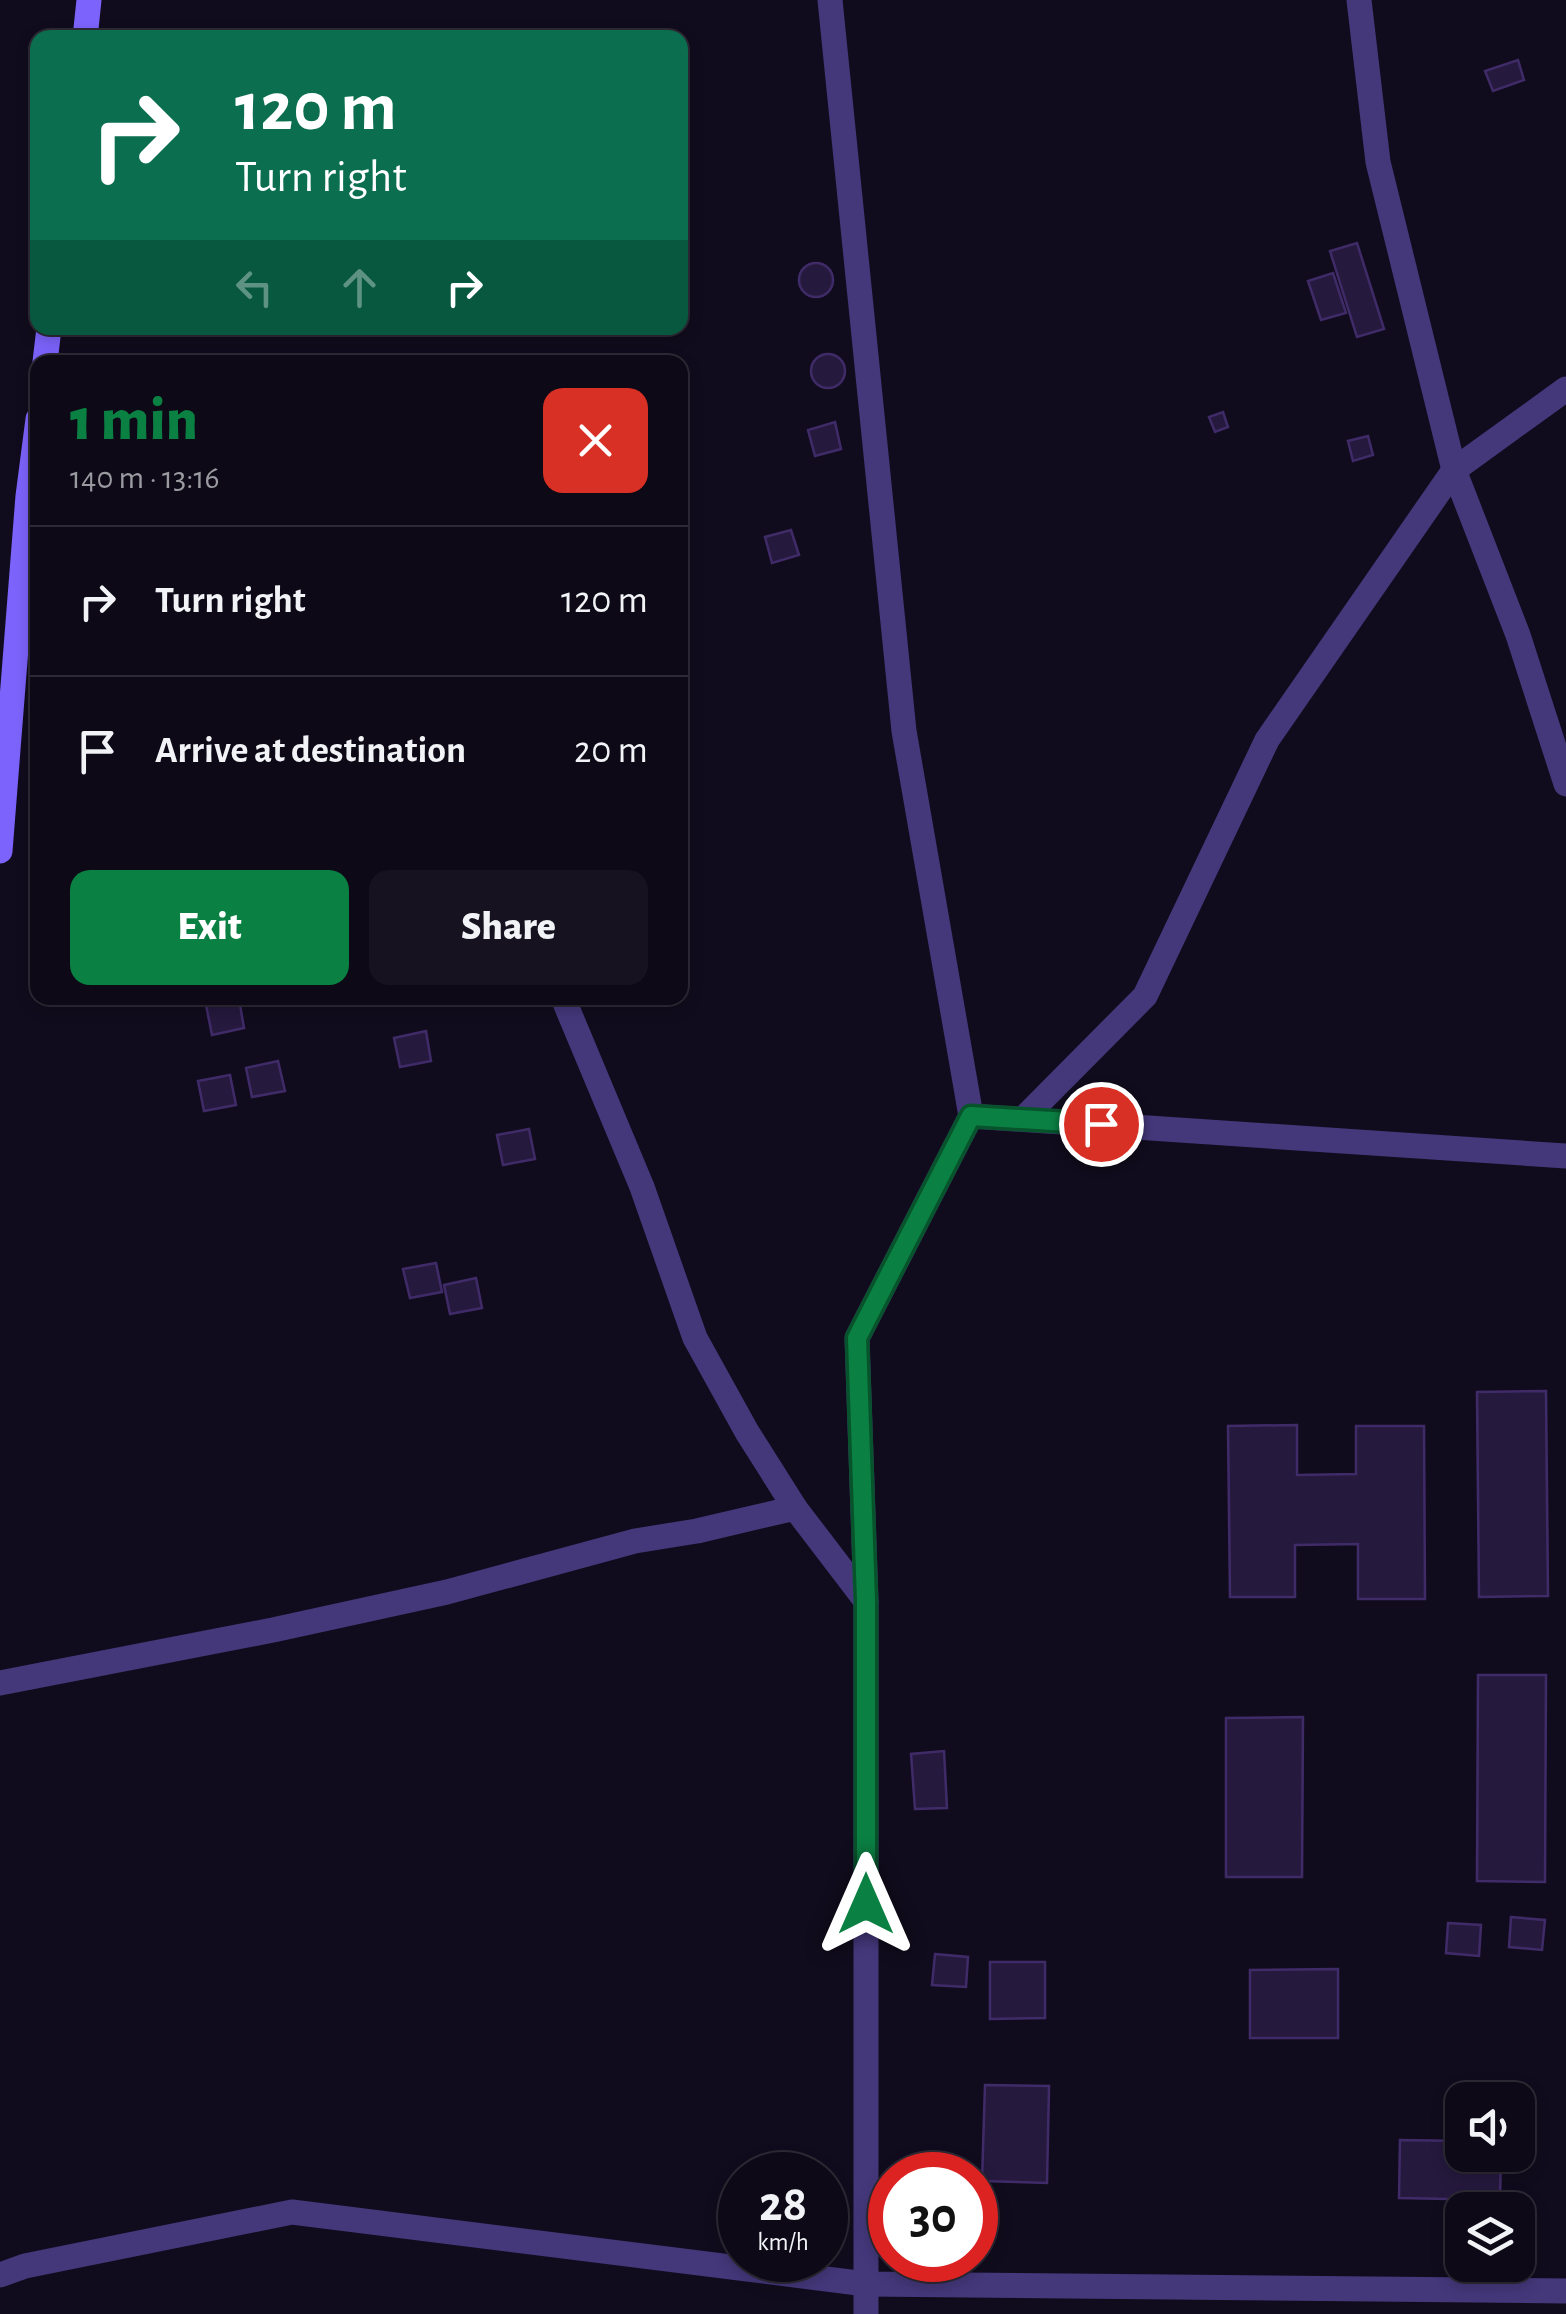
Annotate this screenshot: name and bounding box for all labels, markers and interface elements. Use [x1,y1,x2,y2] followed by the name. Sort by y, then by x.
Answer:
[70,70,200,200] icon: right
[235,73,397,143] text: 120 m
[235,155,407,200] text: Turn right
[227,260,282,315] icon: left
[332,260,387,315] icon: ahead
[437,260,492,315] icon: right
[543,388,648,493] button: close
[70,391,198,451] text: 1 min
[70,462,220,494] text: 140 m · 13:16
[70,574,125,629] icon: right
[155,582,305,620] text: Turn right
[561,582,648,620] text: 120 m
[70,724,125,779] icon: arrive
[155,732,466,770] text: Arrive at destination
[574,732,648,770] text: 20 m
[70,870,349,985] button: Exit
[369,870,648,985] button: Share
[1059,1082,1144,1167] pin
[1074,1097,1129,1152] icon: arrive
[814,1852,918,1956] position arrow
[1445,2082,1535,2282] map controls
[1445,2082,1535,2172] button: sound
[868,2152,998,2282] speed limit sign: 30
[759,2180,807,2230] text: 28
[1445,2192,1535,2282] button: layers
[757,2230,809,2255] text: km/h

